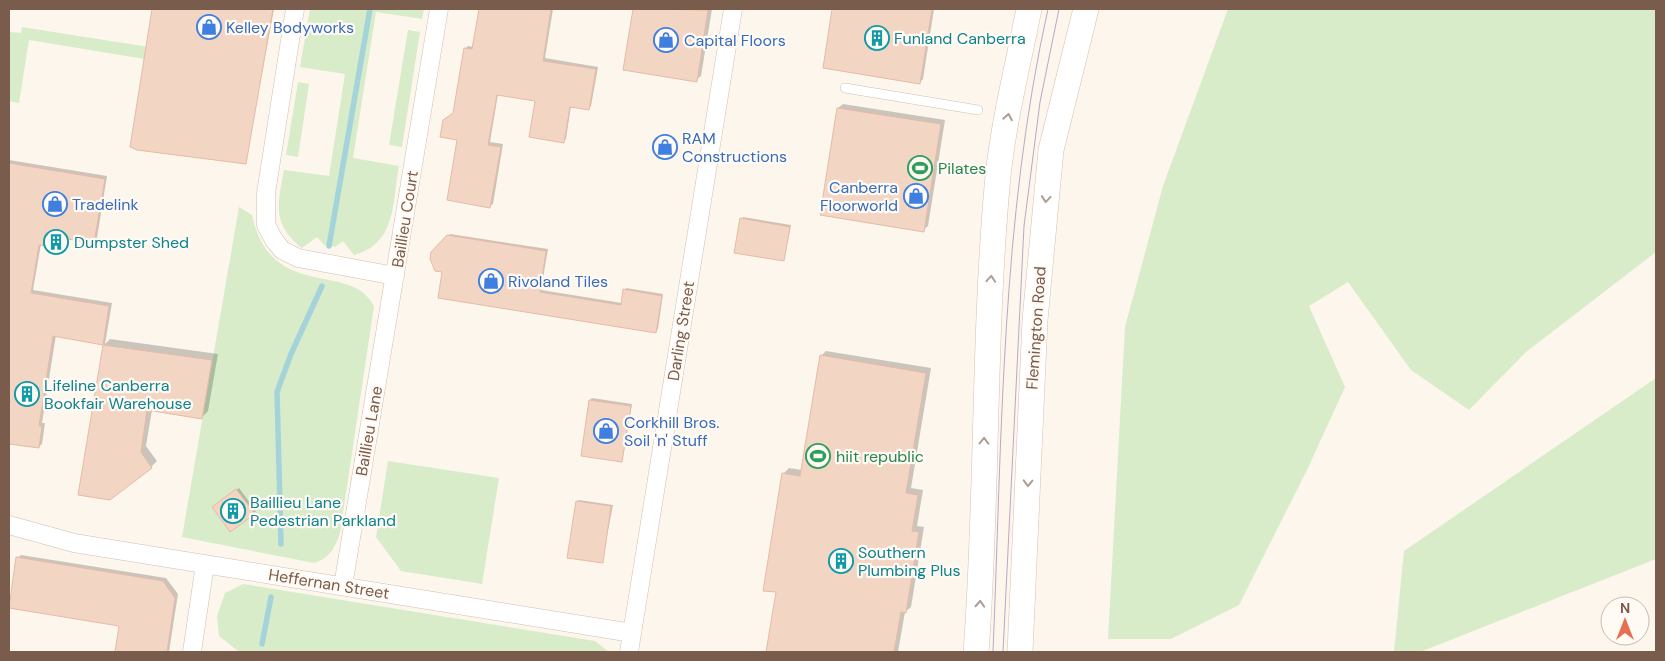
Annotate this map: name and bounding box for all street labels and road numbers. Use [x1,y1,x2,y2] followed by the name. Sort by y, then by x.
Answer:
[387,169,423,269] street label: Baillieu Court
[1021,266,1051,390] street label: Flemington Road
[663,280,699,382] street label: Darling Street
[351,384,387,478] street label: Baillieu Lane
[267,564,391,604] street label: Heffernan Street

